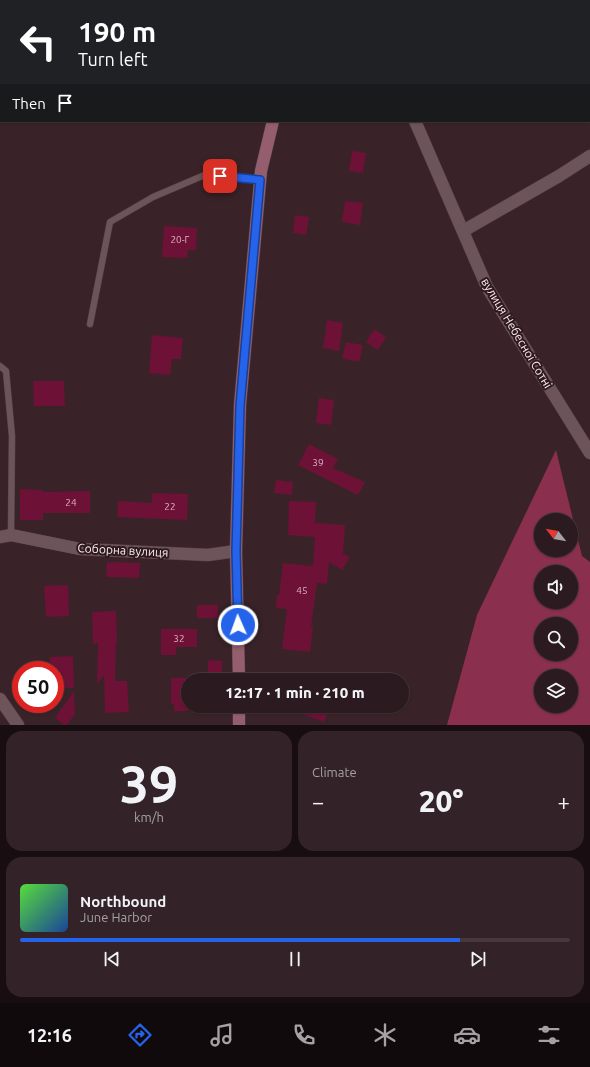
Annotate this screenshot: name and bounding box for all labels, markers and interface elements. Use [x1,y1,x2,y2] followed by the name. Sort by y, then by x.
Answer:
[12,16,64,68] icon: left
[78,16,156,47] text: 190 m
[78,49,148,69] text: Turn left
[54,92,76,114] icon: arrive
[12,95,46,112] text: Then
[203,159,237,193] pin
[209,165,231,187] icon: arrive
[170,234,190,245] house number: 20-Г
[479,276,555,390] street label: вулиця Небесної Сотні
[312,457,324,468] house number: 39
[65,497,77,508] house number: 24
[164,501,176,512] house number: 22
[534,513,578,557] north arrow
[534,513,578,713] map controls
[77,541,169,559] street label: Соборна вулиця
[534,565,578,609] button: sound
[296,585,308,596] house number: 45
[217,604,259,646] position arrow
[534,617,578,661] button: search
[173,633,185,644] house number: 32
[12,661,64,713] speed limit sign: 50
[534,669,578,713] button: layers
[225,684,365,701] text: 12:17 · 1 min · 210 m
[120,755,178,813] text: 39
[312,765,357,779] text: Climate
[419,784,463,818] text: 20°
[312,789,324,814] text: −
[558,789,570,814] text: +
[134,810,164,824] text: km/h
[80,893,166,910] text: Northbound
[80,910,152,924] text: June Harbor
[101,948,123,970] icon: previous
[284,948,306,970] icon: pause
[467,948,489,970] icon: next
[126,1021,154,1049] icon: directions
[208,1021,236,1049] icon: music
[290,1021,318,1049] icon: phone
[371,1021,399,1049] icon: climate
[453,1021,481,1049] icon: car
[535,1021,563,1049] icon: filters
[27,1025,72,1045] text: 12:16

